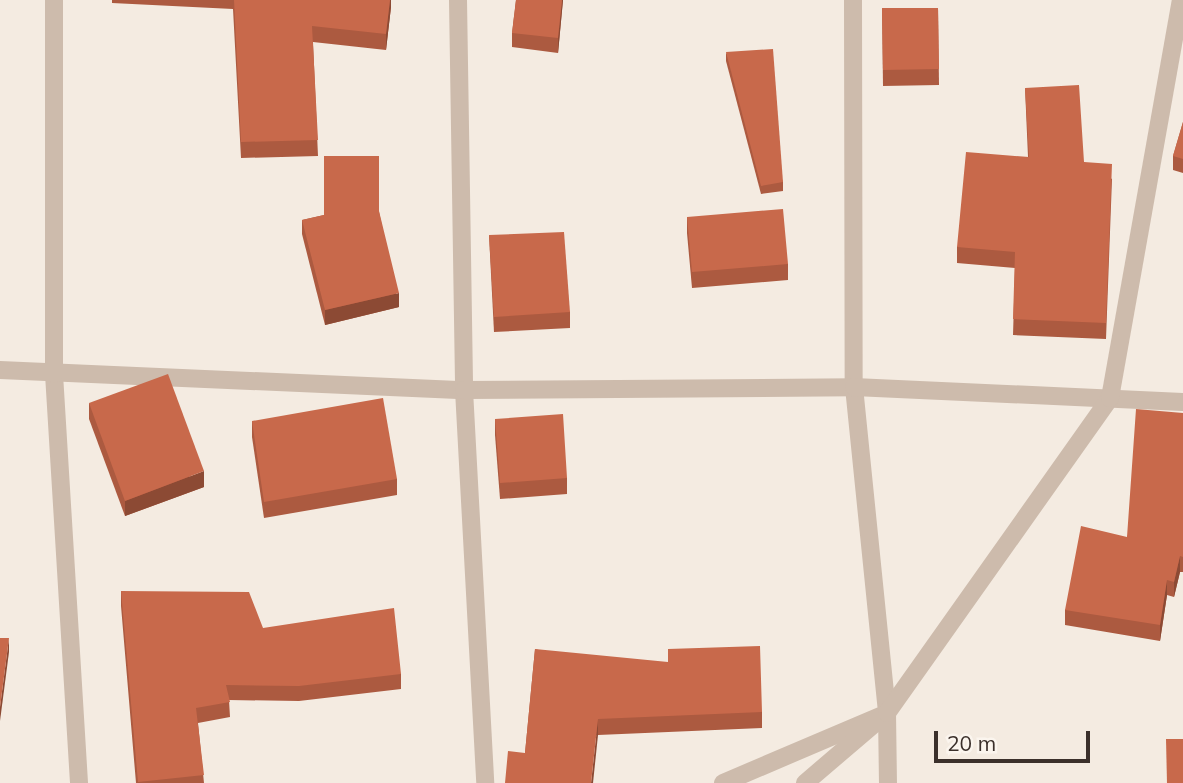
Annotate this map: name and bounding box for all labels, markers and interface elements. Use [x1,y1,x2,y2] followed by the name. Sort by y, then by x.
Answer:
[938,716,1094,760] scale bar
[947,730,996,756] text: 20 m

